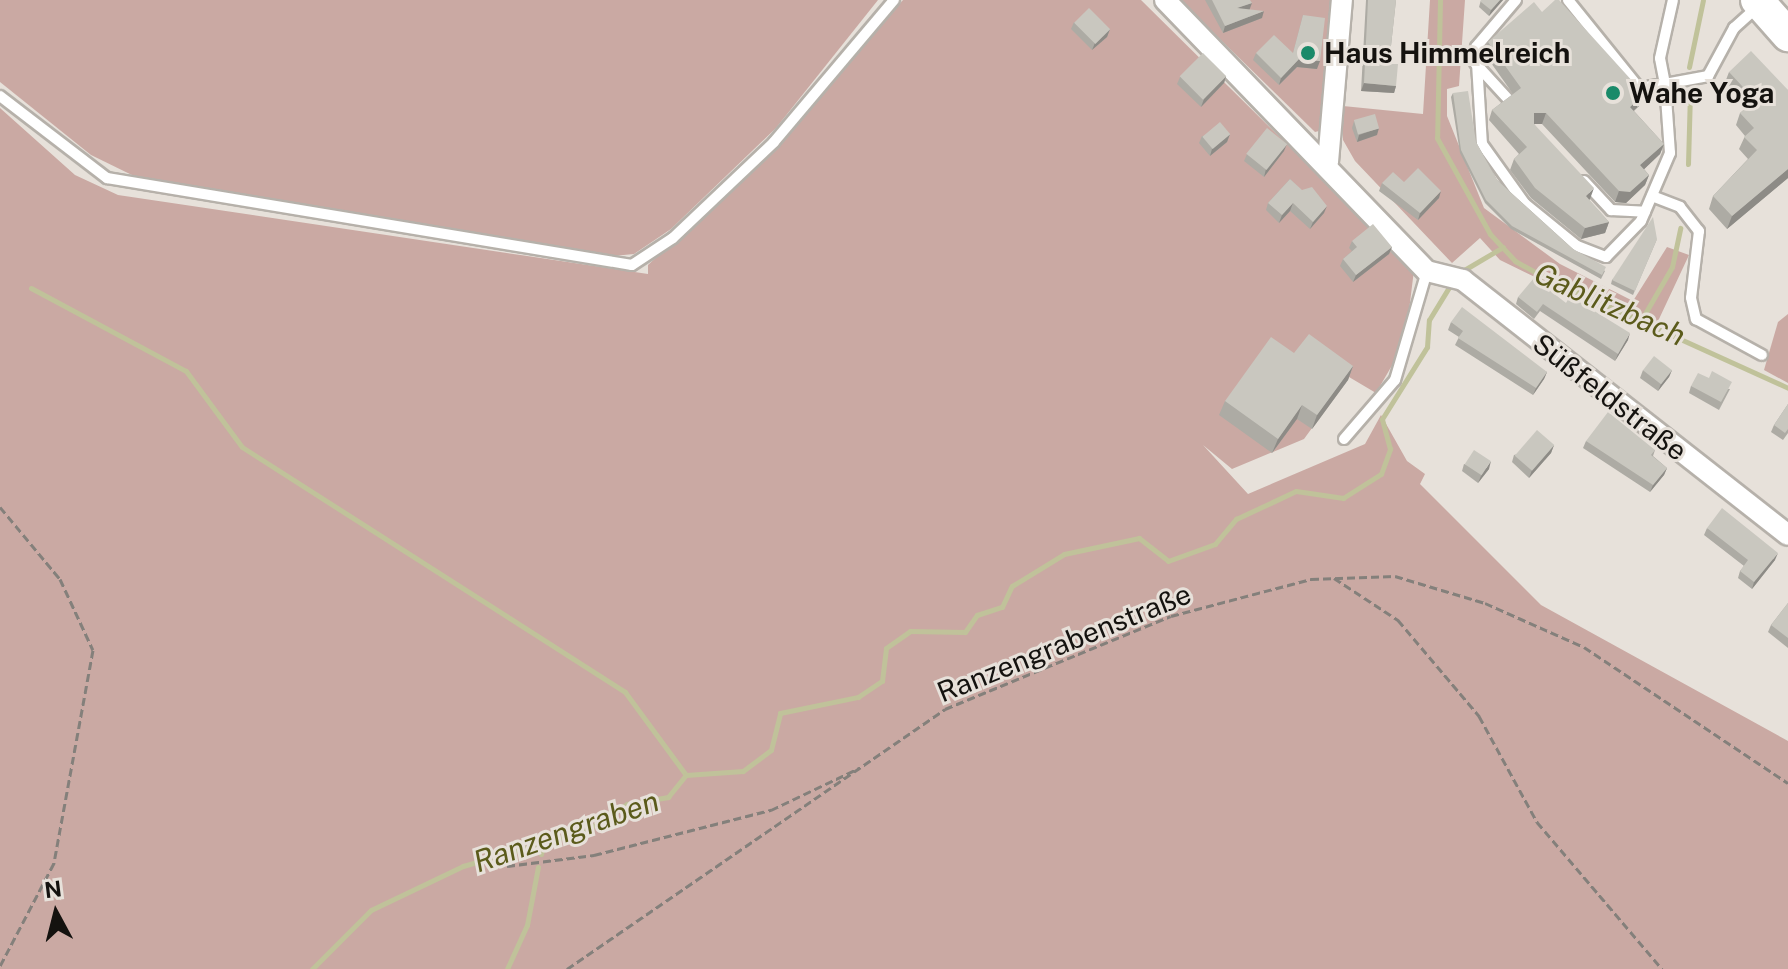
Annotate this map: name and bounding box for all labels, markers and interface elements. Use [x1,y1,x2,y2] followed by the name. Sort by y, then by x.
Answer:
[1324,36,1571,70] place label: Haus Himmelreich
[1299,44,1317,62] marker: Haus Himmelreich
[1629,76,1775,110] place label: Wahe Yoga
[1604,84,1622,102] marker: Wahe Yoga
[1529,255,1691,353] water label: Gablitzbach
[1526,327,1694,467] street label: Süßfeldstraße
[932,577,1196,709] street label: Ranzengrabenstraße
[469,782,663,880] water label: Ranzengraben
[16,873,96,953] north arrow
[43,875,63,903] text: N

